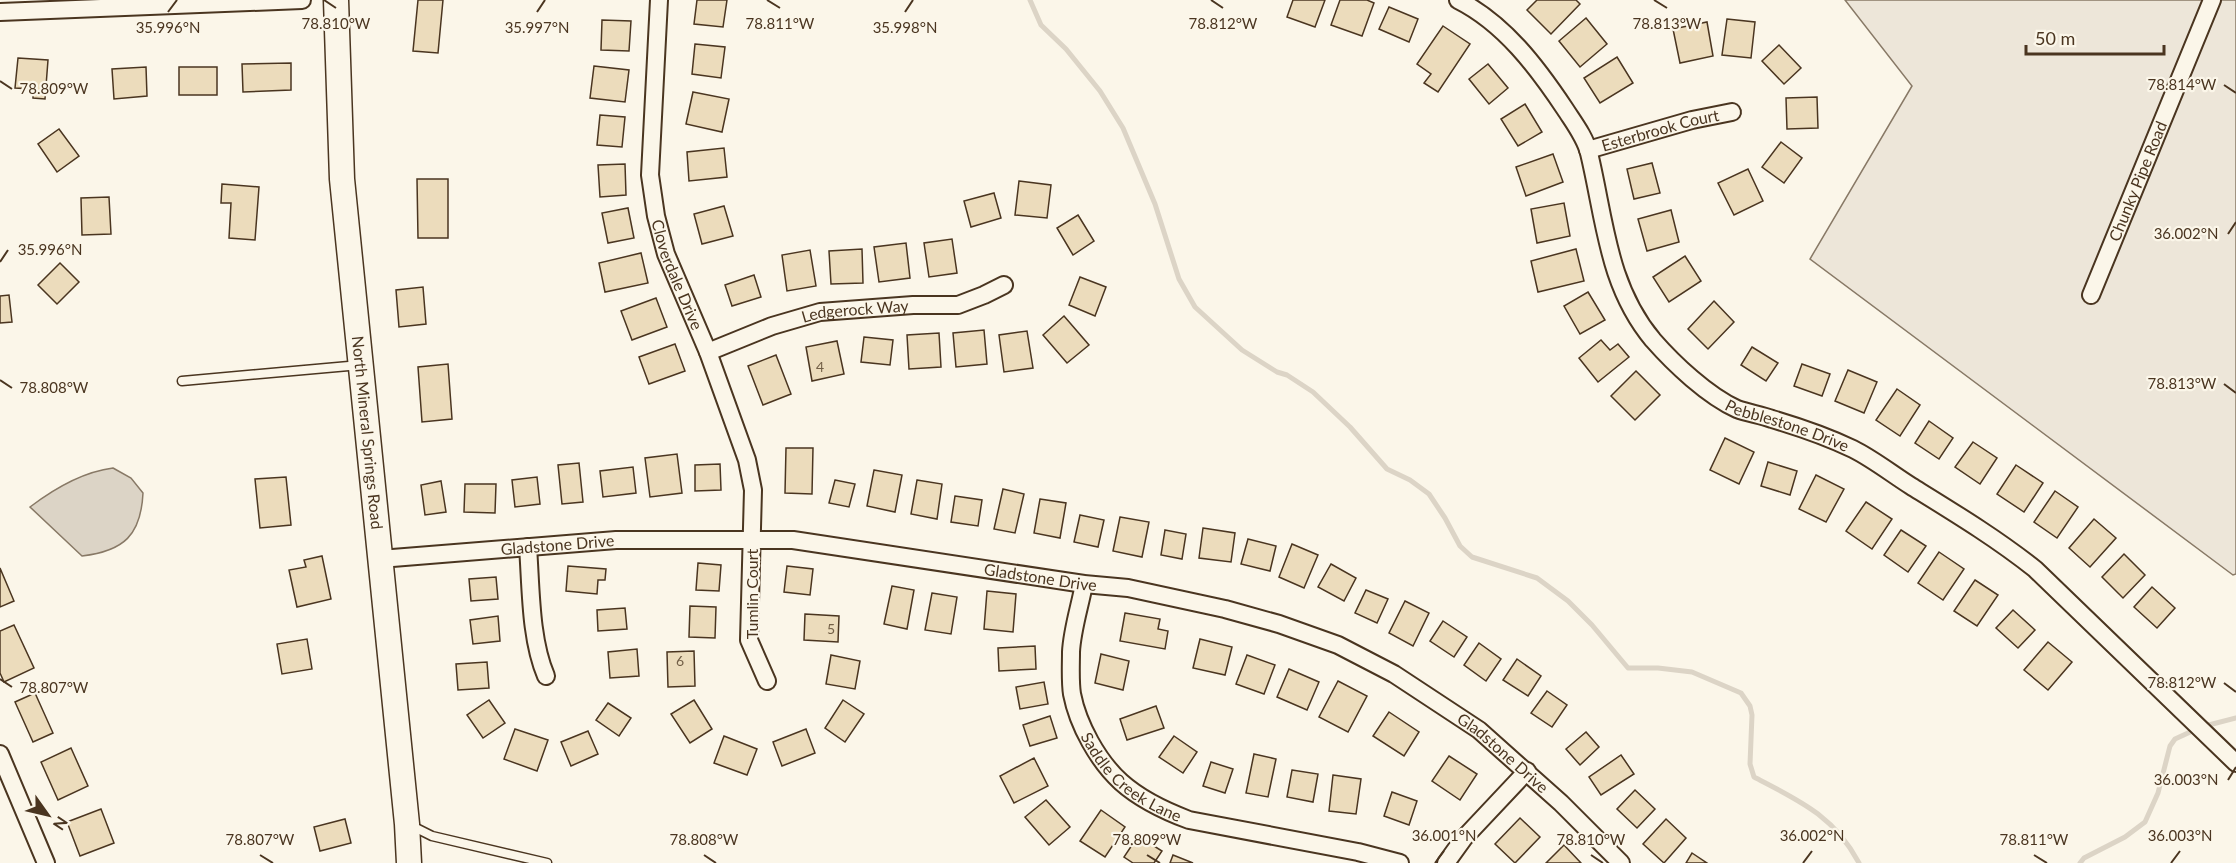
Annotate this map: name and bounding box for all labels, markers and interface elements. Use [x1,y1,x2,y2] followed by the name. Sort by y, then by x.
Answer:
[302,14,371,32] text: 78.810°W
[746,14,815,32] text: 78.811°W
[1189,14,1258,32] text: 78.812°W
[1633,14,1702,32] text: 78.813°W
[136,18,200,36] text: 35.996°N
[505,18,569,36] text: 35.997°N
[873,18,937,36] text: 35.998°N
[2026,18,2164,56] scale bar
[2035,27,2075,49] text: 50 m
[2148,75,2217,93] text: 78.814°W
[20,79,89,97] text: 78.809°W
[1599,105,1721,155] street label: Esterbrook Court
[2104,118,2170,244] street label: Chunky Pipe Road
[648,217,707,332] street label: Cloverdale Drive
[2154,224,2218,242] text: 36.002°N
[18,240,82,258] text: 35.996°N
[799,295,910,326] street label: Ledgerock Way
[349,335,387,530] street label: North Mineral Springs Road
[816,358,824,375] house number: 4
[2148,374,2217,392] text: 78.813°W
[20,378,89,396] text: 78.808°W
[1722,395,1852,455] street label: Pebblestone Drive
[500,530,615,558] street label: Gladstone Drive
[742,548,761,639] street label: Tumlin Court
[983,559,1098,594] street label: Gladstone Drive
[827,620,835,637] house number: 5
[676,652,684,669] house number: 6
[2148,673,2217,691] text: 78.812°W
[20,678,89,696] text: 78.807°W
[1454,709,1553,796] street label: Gladstone Drive
[1078,729,1184,825] street label: Saddle Creek Lane
[2154,770,2218,788] text: 36.003°N
[18,785,78,845] north arrow
[50,813,72,834] text: N
[1412,826,1476,844] text: 36.001°N
[1780,826,1844,844] text: 36.002°N
[2148,826,2212,844] text: 36.003°N
[226,830,295,848] text: 78.807°W
[670,830,739,848] text: 78.808°W
[1113,830,1182,848] text: 78.809°W
[1557,830,1626,848] text: 78.810°W
[2000,830,2069,848] text: 78.811°W

